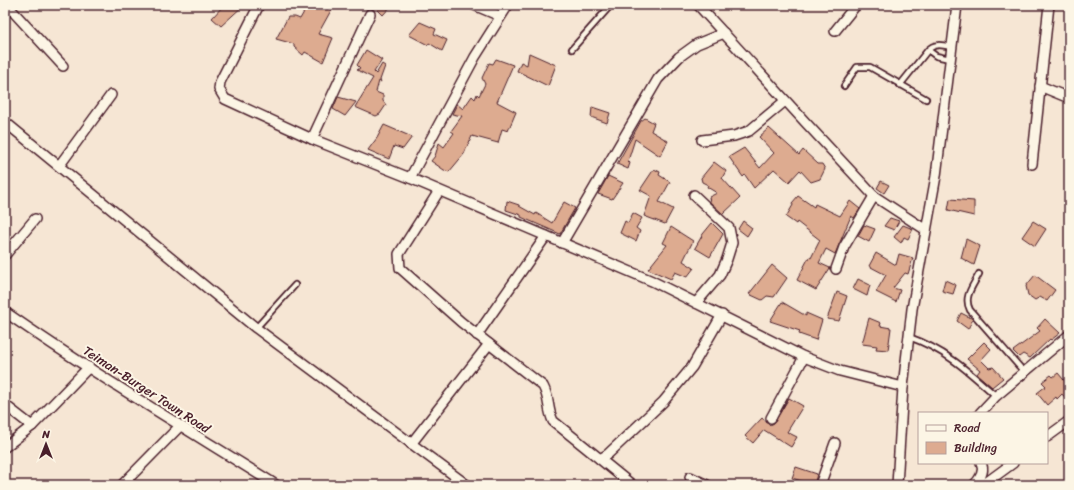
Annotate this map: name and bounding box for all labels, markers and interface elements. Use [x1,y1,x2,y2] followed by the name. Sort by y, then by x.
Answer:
[78,339,216,440] street label: Teiman-Burger Town Road
[918,412,1048,464] legend
[954,417,981,439] text: Road
[26,424,66,464] north arrow
[41,425,50,444] text: N
[954,437,997,459] text: Building

